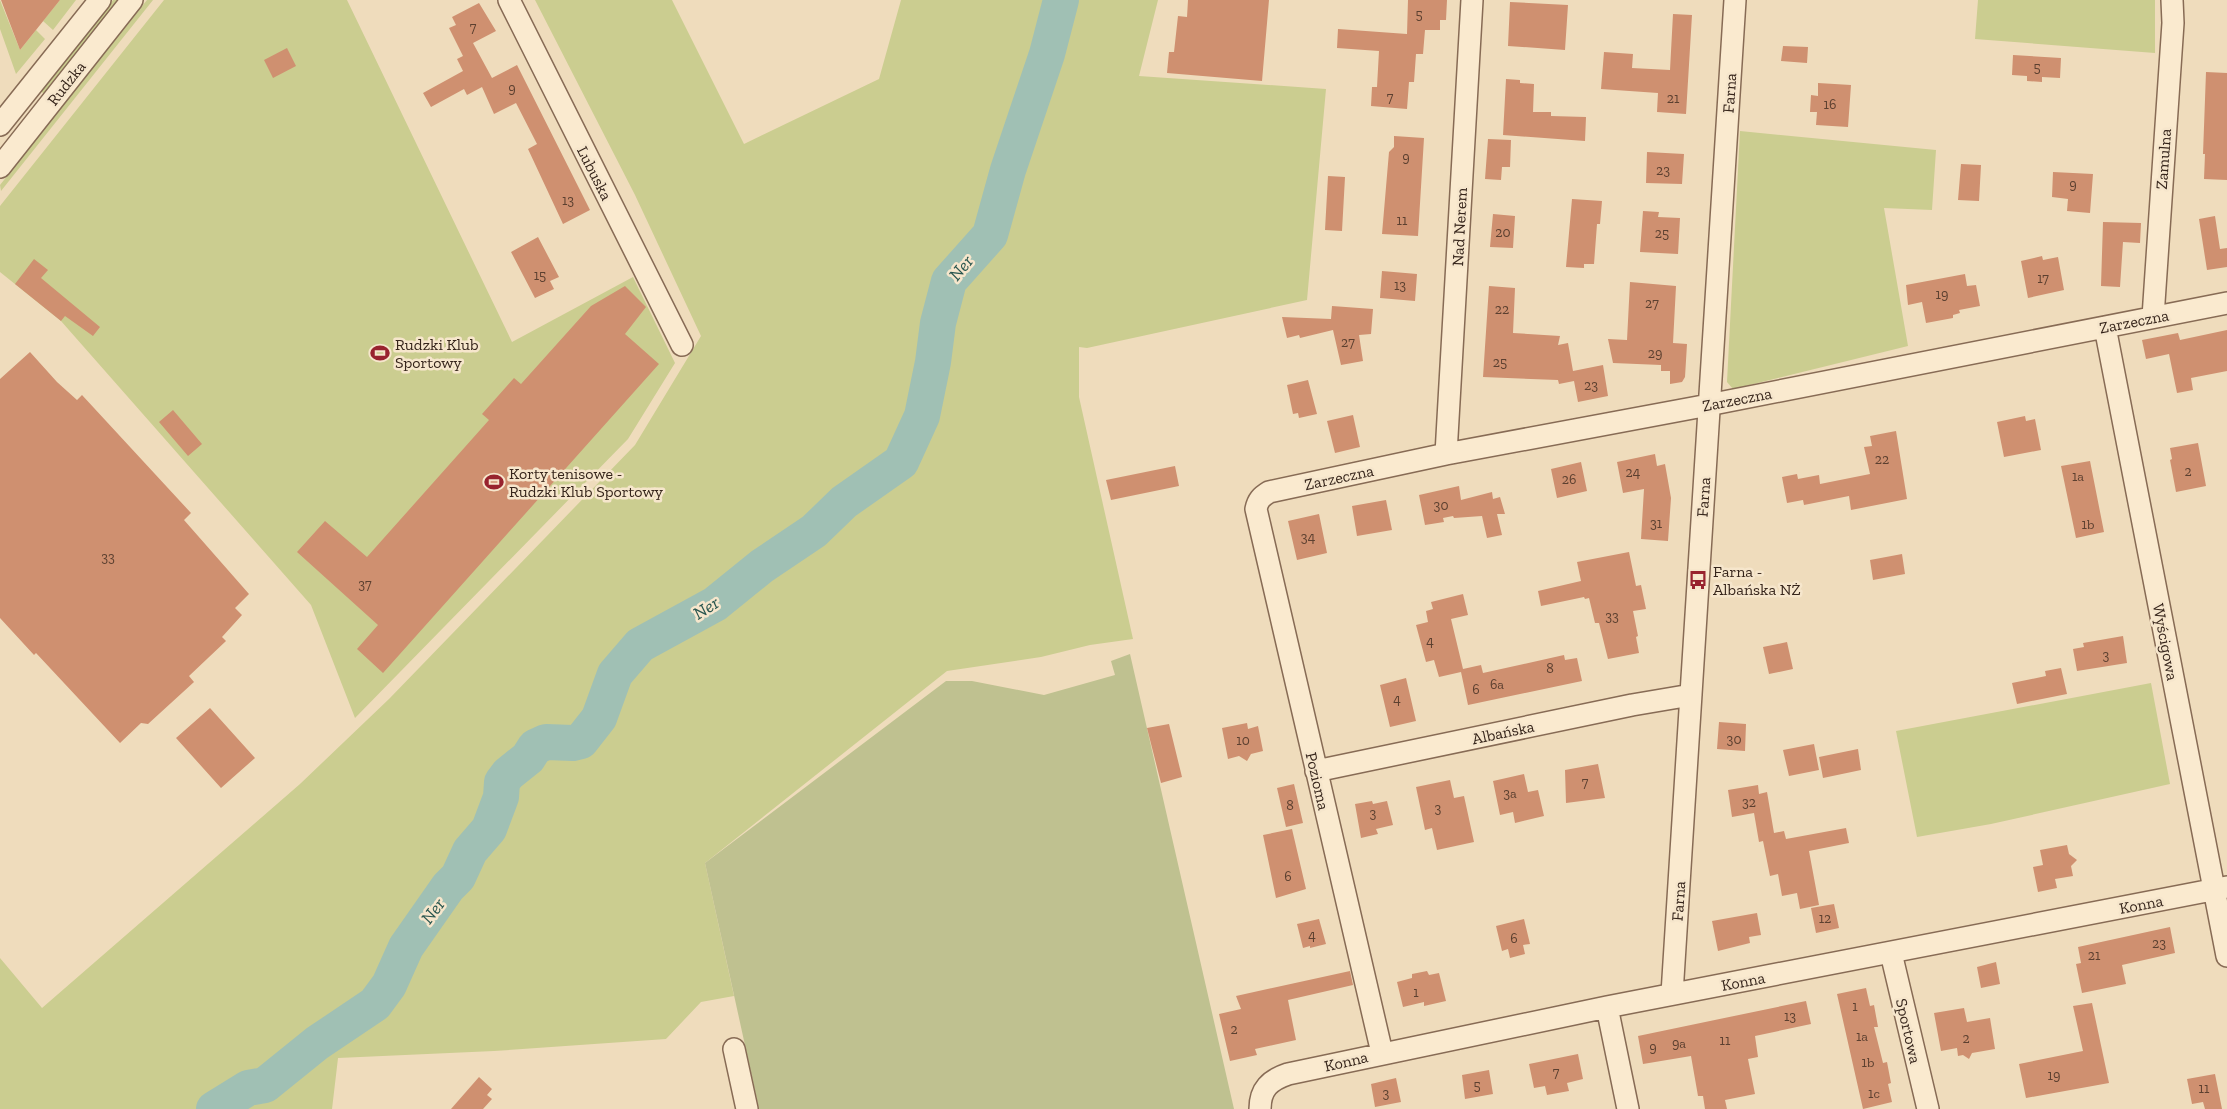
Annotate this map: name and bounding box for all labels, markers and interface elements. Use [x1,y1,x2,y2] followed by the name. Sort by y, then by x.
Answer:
[1415,6,1423,23] house number: 5
[470,19,477,36] house number: 7
[43,57,90,109] street label: Rudzka
[2033,59,2041,76] house number: 5
[1719,72,1740,114] street label: Farna
[508,80,516,97] house number: 9
[1387,89,1394,106] house number: 7
[1667,90,1680,107] house number: 21
[1824,96,1836,113] house number: 16
[2152,128,2175,190] street label: Zamulna
[573,143,616,204] street label: Lubuska
[1402,149,1410,166] house number: 9
[1656,162,1670,179] house number: 23
[2069,176,2077,193] house number: 9
[1448,187,1471,267] street label: Nad Nerem
[562,192,574,209] house number: 13
[1397,212,1408,229] house number: 11
[1495,224,1511,241] house number: 20
[1655,225,1669,242] house number: 25
[944,250,978,285] water label: Ner
[534,267,546,284] house number: 15
[2037,270,2049,287] house number: 17
[1394,277,1406,294] house number: 13
[1936,286,1948,303] house number: 19
[1645,295,1659,312] house number: 27
[1495,301,1509,318] house number: 22
[2098,305,2171,338] street label: Zarzeczna
[1341,334,1355,351] house number: 27
[395,335,479,372] place label: Rudzki Klub Sportowy
[369,342,391,364] sports icon: Rudzki Klub Sportowy
[1648,345,1662,362] house number: 29
[1493,354,1507,371] house number: 25
[1584,377,1598,394] house number: 23
[1701,383,1774,416] street label: Zarzeczna
[1875,451,1889,468] house number: 22
[1303,461,1376,494] street label: Zarzeczna
[2184,463,2192,480] house number: 2
[509,464,664,501] place label: Korty tenisowe - Rudzki Klub Sportowy
[1626,464,1641,481] house number: 24
[2072,468,2084,485] house number: 1a
[483,471,505,493] sports icon: Korty tenisowe - Rudzki Klub Sportowy
[1562,471,1576,488] house number: 26
[1693,476,1714,518] street label: Farna
[1434,497,1448,514] house number: 30
[1650,515,1663,532] house number: 31
[2082,516,2094,533] house number: 1b
[1301,529,1316,546] house number: 34
[101,549,115,566] house number: 33
[1713,562,1801,599] place label: Farna - Albańska NŻ
[1687,569,1709,591] bus stop icon: Farna - Albańska NŻ
[358,576,372,593] house number: 37
[689,591,724,624] water label: Ner
[2149,602,2182,682] street label: Wyścigowa
[1605,608,1619,625] house number: 33
[1426,633,1434,650] house number: 4
[2103,647,2110,664] house number: 3
[1546,660,1554,677] house number: 8
[1490,676,1504,693] house number: 6a
[1472,681,1480,698] house number: 6
[1393,691,1401,708] house number: 4
[1470,717,1536,748] street label: Albańska
[1727,731,1741,748] house number: 30
[1236,732,1250,749] house number: 10
[1302,750,1333,812] street label: Pozioma
[1582,774,1589,791] house number: 7
[1503,785,1517,802] house number: 3a
[1742,794,1756,811] house number: 32
[1286,797,1294,814] house number: 8
[1435,800,1442,817] house number: 3
[1370,805,1377,822] house number: 3
[1284,868,1292,885] house number: 6
[1668,880,1689,922] street label: Farna
[2118,891,2165,918] street label: Konna
[416,893,450,928] water label: Ner
[1819,910,1831,927] house number: 12
[1308,927,1316,944] house number: 4
[1510,930,1518,947] house number: 6
[2152,935,2166,952] house number: 23
[2088,947,2101,964] house number: 21
[1720,968,1767,995] street label: Konna
[1413,984,1419,1001] house number: 1
[1892,997,1925,1066] street label: Sportowa
[1852,998,1858,1015] house number: 1
[1784,1008,1796,1025] house number: 13
[1230,1021,1238,1038] house number: 2
[1856,1028,1868,1045] house number: 1a
[1962,1030,1970,1047] house number: 2
[1720,1032,1731,1049] house number: 11
[1672,1035,1686,1052] house number: 9a
[1649,1039,1657,1056] house number: 9
[1322,1047,1370,1076] street label: Konna
[1862,1054,1874,1071] house number: 1b
[1553,1064,1560,1081] house number: 7
[2048,1067,2060,1084] house number: 19
[1473,1077,1481,1094] house number: 5
[2199,1080,2210,1097] house number: 11
[1383,1085,1390,1102] house number: 3
[1868,1085,1880,1102] house number: 1c

